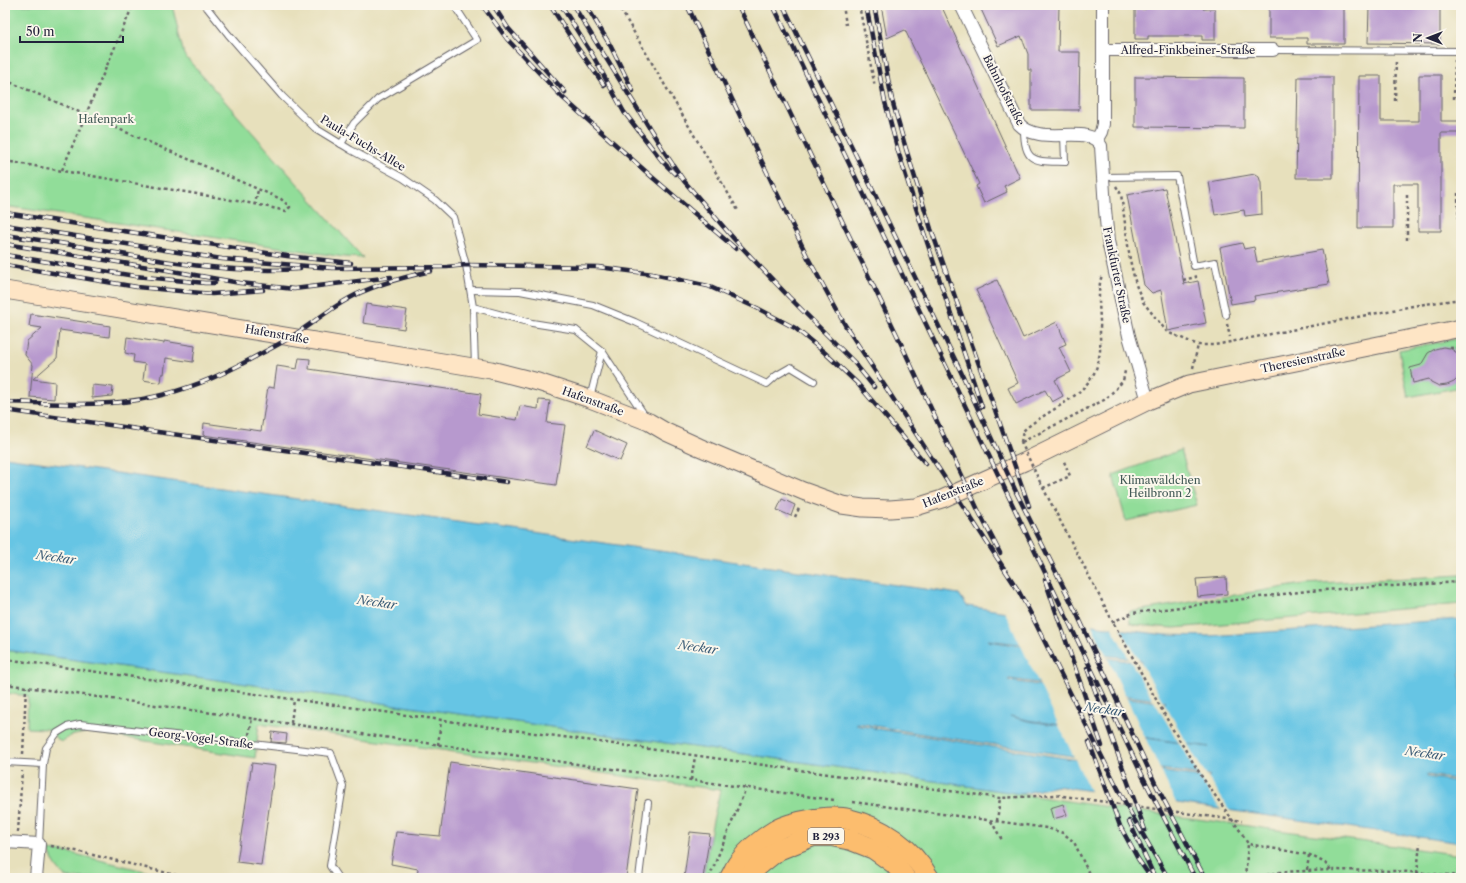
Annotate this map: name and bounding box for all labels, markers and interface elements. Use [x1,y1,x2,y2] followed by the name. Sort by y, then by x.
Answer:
[20,18,123,44] scale bar
[1408,18,1448,58] north arrow
[26,24,55,39] text: 50 m
[1411,33,1425,43] text: N
[1120,43,1255,57] street label: Alfred-Finkbeiner-Straße
[980,52,1028,128] street label: Bahnhofstraße
[78,112,134,126] park label: Hafenpark
[318,112,408,174] street label: Paula-Fuchs-Allee
[1100,226,1134,324] street label: Frankfurter Straße
[244,321,310,347] street label: Hafenstraße
[1260,344,1346,376] street label: Theresienstraße
[560,383,626,419] street label: Hafenstraße
[920,473,986,511] street label: Hafenstraße
[1119,473,1201,500] park label: Klimawäldchen Heilbronn 2
[34,547,78,567] water label: Neckar
[355,592,399,612] water label: Neckar
[676,637,720,657] water label: Neckar
[1082,699,1126,719] water label: Neckar
[148,725,254,751] street label: Georg-Vogel-Straße
[1403,743,1447,763] water label: Neckar
[808,828,844,844] road number: B 293

